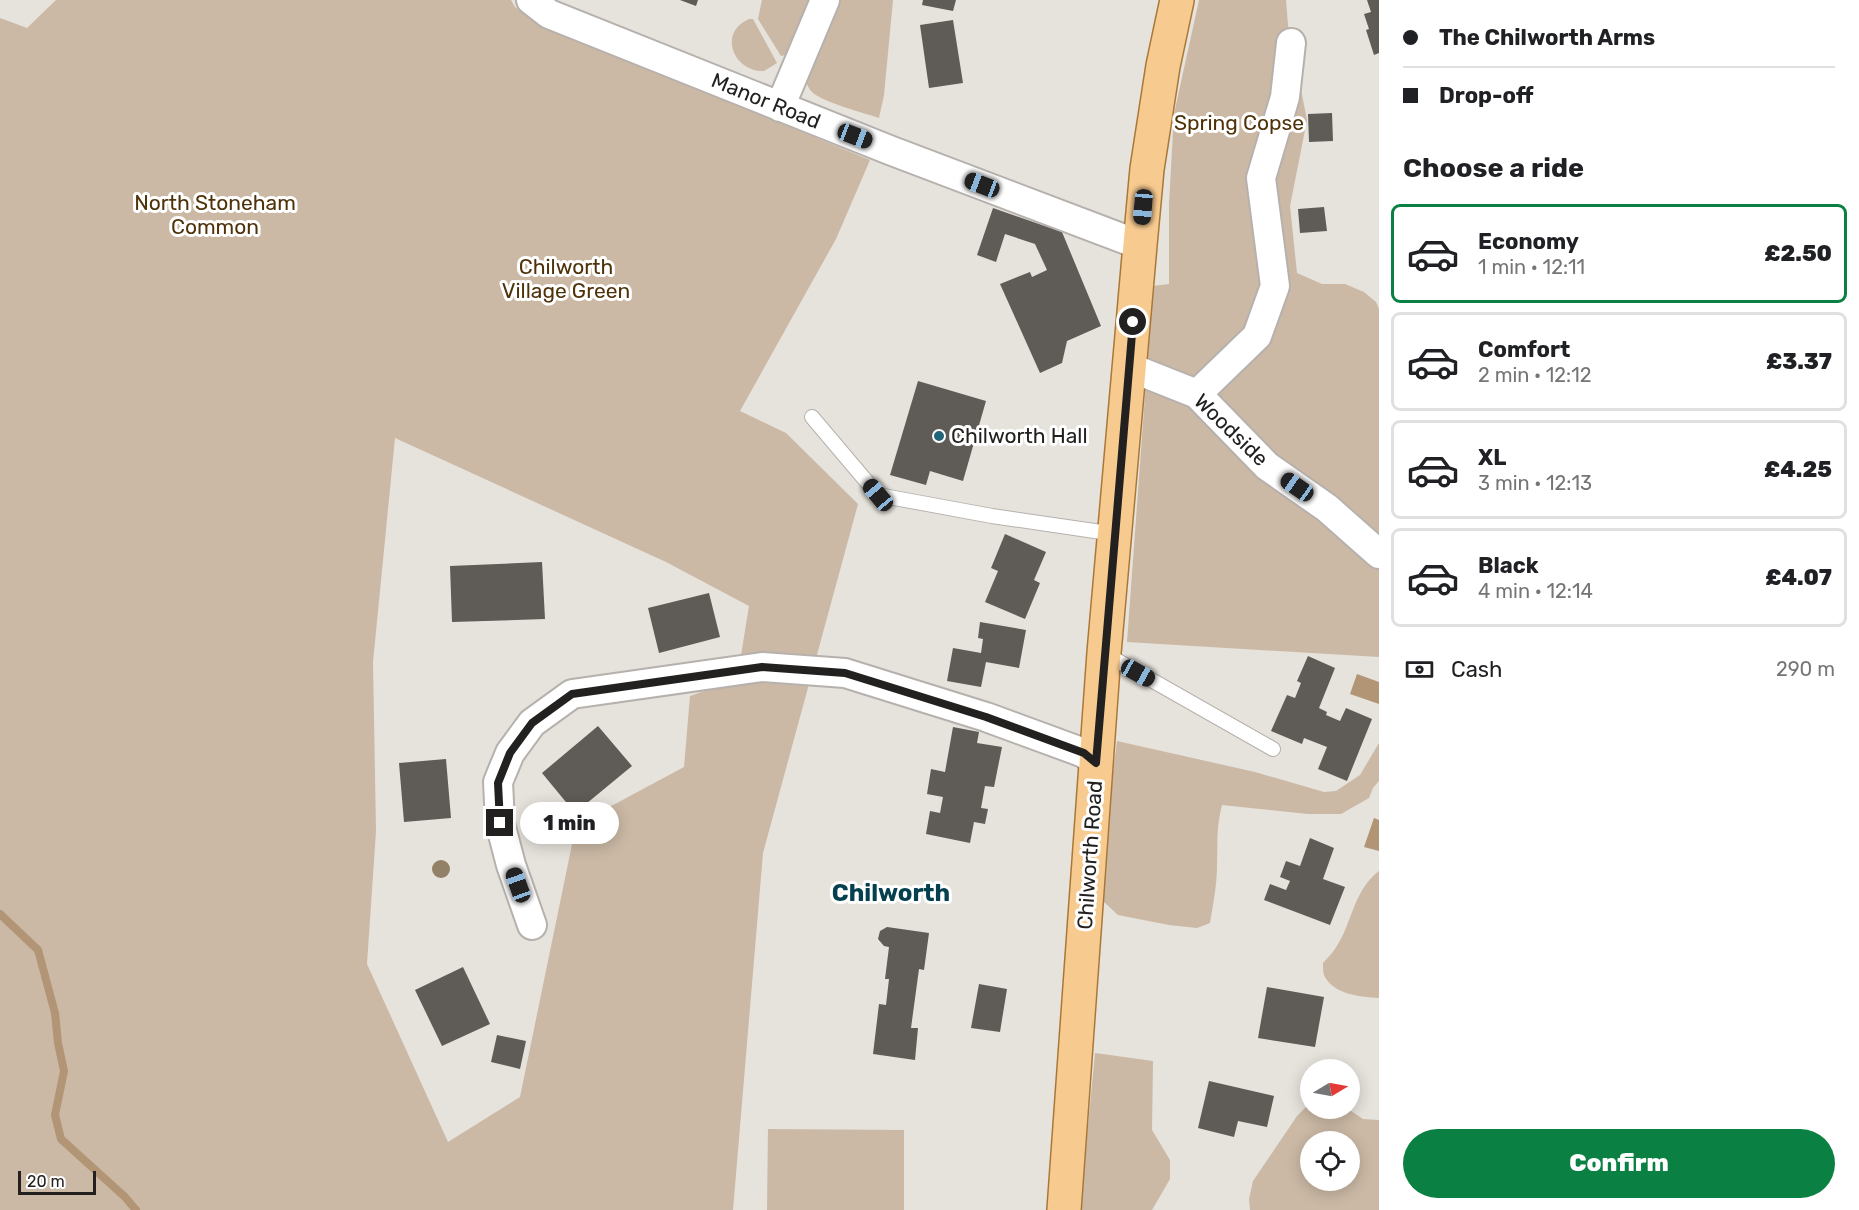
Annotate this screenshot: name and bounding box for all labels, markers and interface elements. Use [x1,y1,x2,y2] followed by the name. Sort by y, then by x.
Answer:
[1439,24,1655,51] text: The Chilworth Arms
[708,67,824,134] street label: Manor Road
[1439,82,1534,109] text: Drop-off
[1174,110,1304,135] park label: Spring Copse
[835,121,875,151] car
[1403,152,1584,184] text: Choose a ride
[962,170,1002,200] car
[1132,188,1154,226] car
[134,190,296,239] park label: North Stoneham Common
[1406,227,1460,281] icon: car
[1478,228,1579,255] text: Economy
[1764,240,1832,267] text: £2.50
[502,254,630,303] park label: Chilworth Village Green
[1478,255,1585,279] text: 1 min · 12:11
[1119,308,1146,335] route start
[1406,335,1460,389] icon: car
[1478,336,1570,363] text: Comfort
[1766,348,1832,375] text: £3.37
[1478,363,1592,387] text: 2 min · 12:12
[1189,388,1273,471] street label: Woodside
[951,423,1087,448] place label: Chilworth Hall
[932,429,946,443] marker: Chilworth Hall
[1406,443,1460,497] icon: car
[1478,444,1506,471] text: XL
[1764,456,1832,483] text: £4.25
[1277,469,1317,505] car
[1478,471,1592,495] text: 3 min · 12:13
[860,475,896,515] car
[1406,551,1460,605] icon: car
[1478,552,1539,579] text: Black
[1765,564,1832,591] text: £4.07
[1478,579,1593,603] text: 4 min · 12:14
[1403,653,1436,686] icon: cash
[1118,656,1158,690] car
[1451,656,1502,683] text: Cash
[1776,657,1835,681] text: 290 m
[1072,780,1107,930] street label: Chilworth Road
[521,802,620,844] callout: 1 min
[486,809,513,836] route end
[543,811,596,835] text: 1 min
[503,865,533,905] car
[832,879,950,907] district label: Chilworth
[1300,1059,1360,1119] north arrow
[1300,1059,1360,1191] map controls
[1403,1129,1835,1198] button: Confirm
[1300,1131,1360,1191] button: locate
[18,1168,96,1196] scale bar
[27,1172,65,1191] text: 20 m

